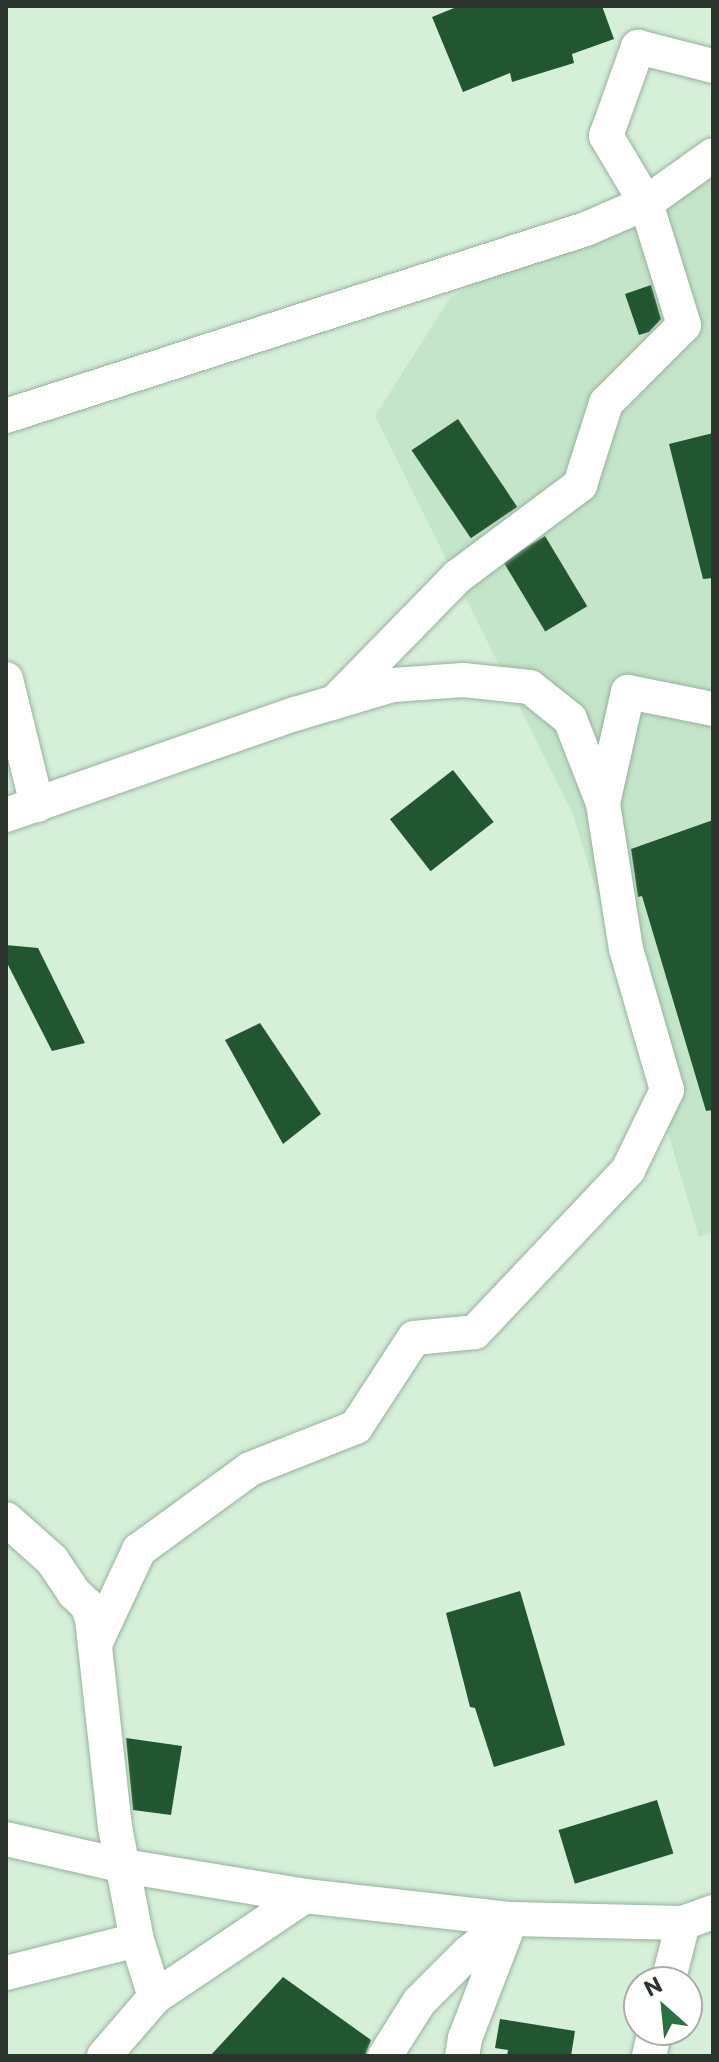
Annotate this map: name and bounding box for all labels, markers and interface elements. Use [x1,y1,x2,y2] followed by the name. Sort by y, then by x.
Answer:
[623,1966,703,2046] north arrow
[639,1970,666,2002] text: N

